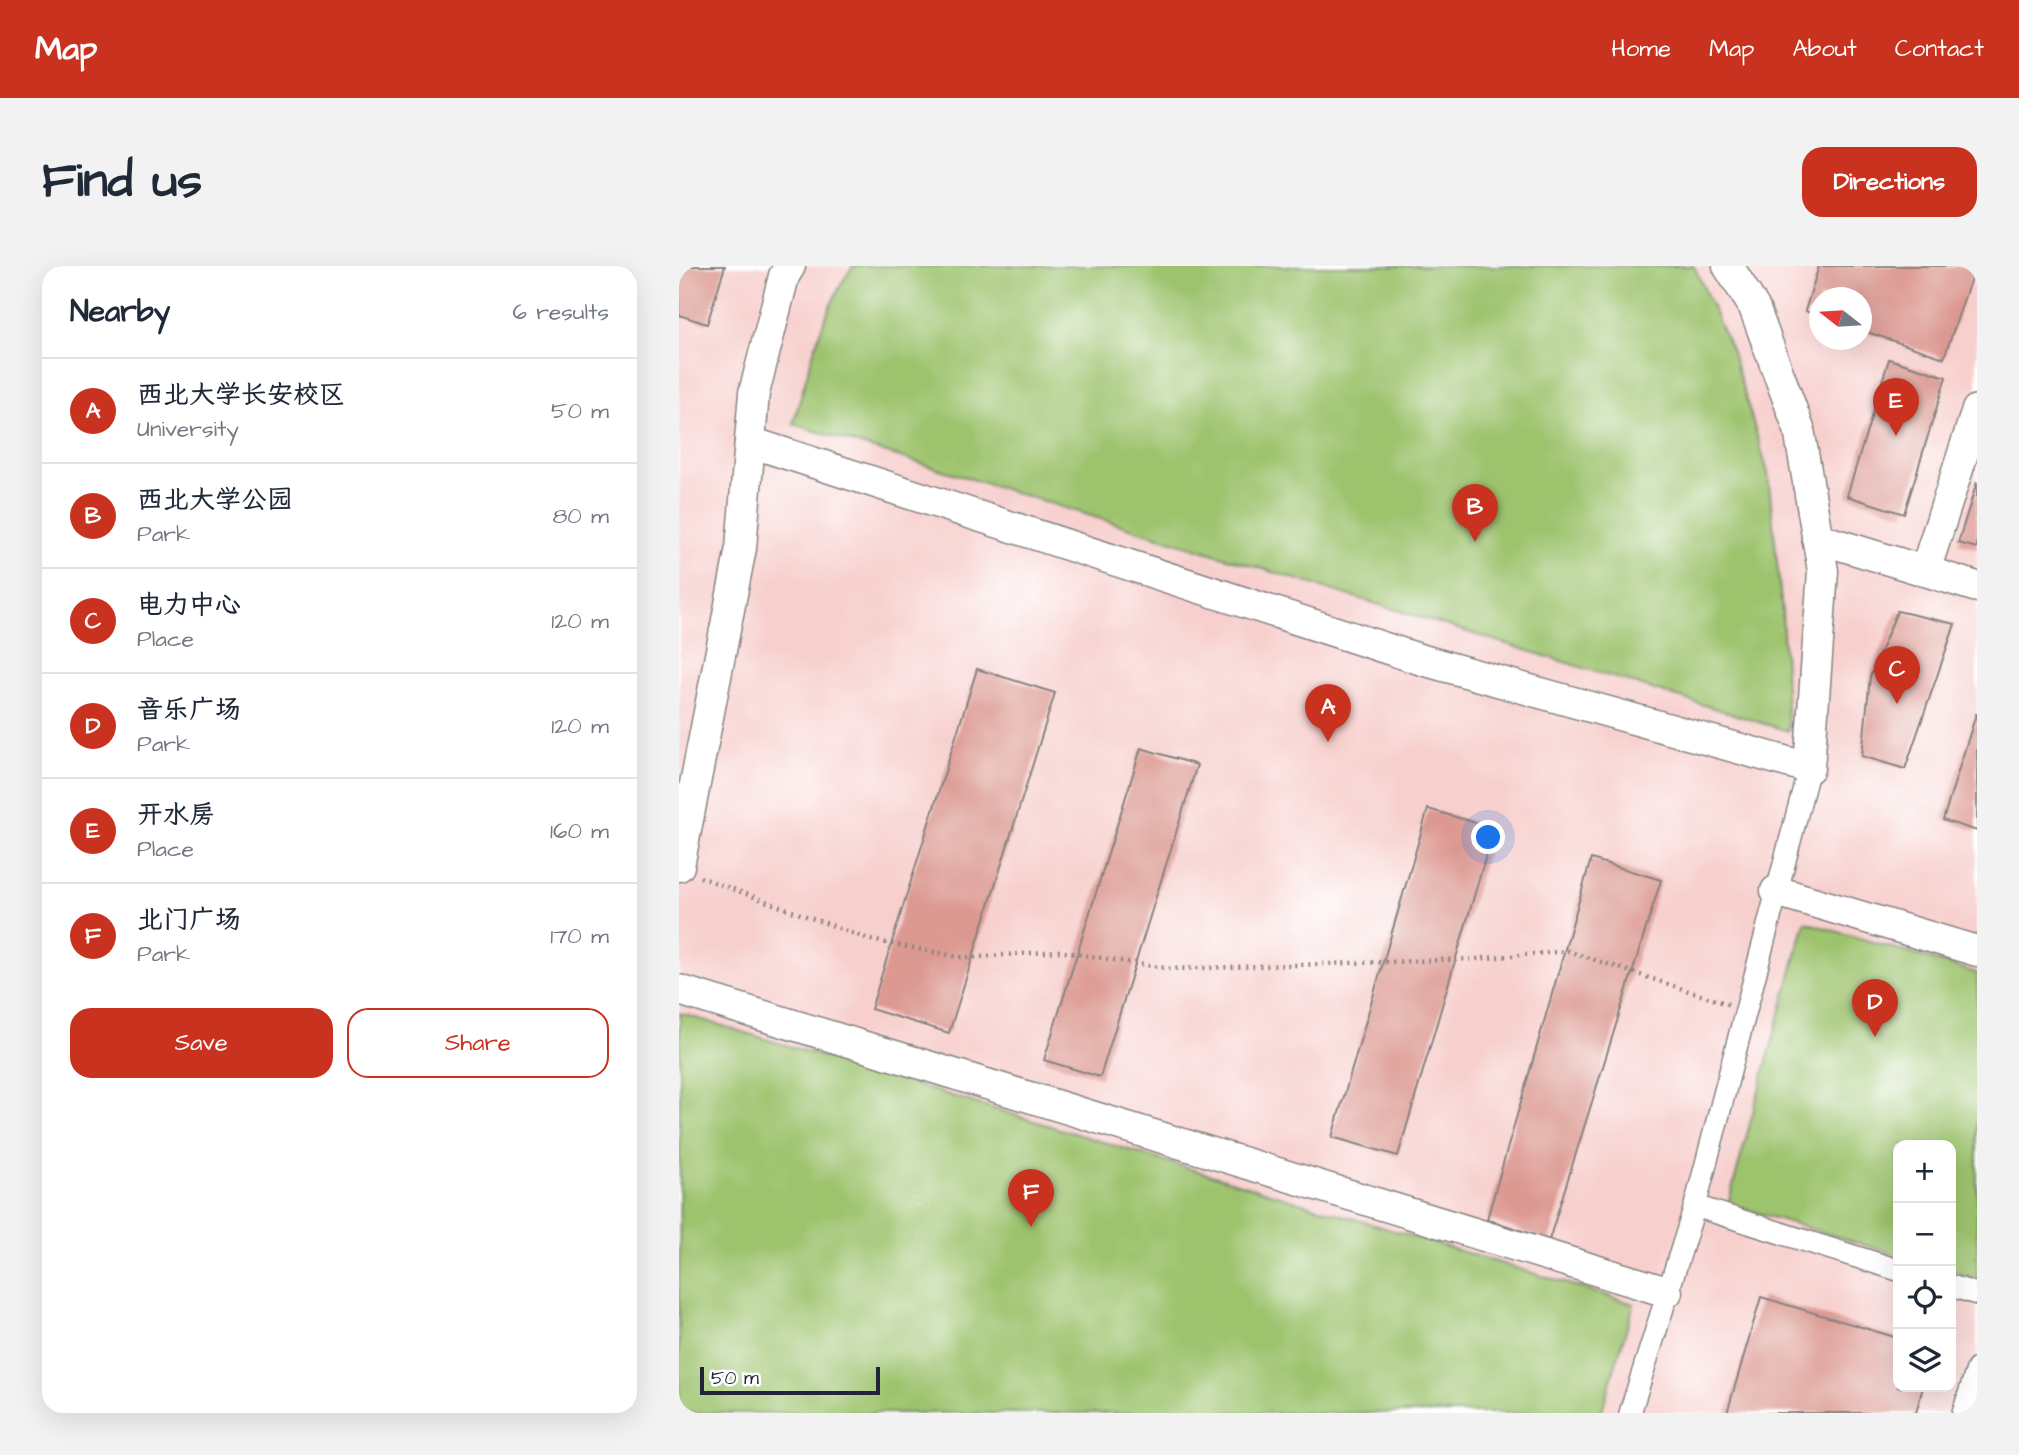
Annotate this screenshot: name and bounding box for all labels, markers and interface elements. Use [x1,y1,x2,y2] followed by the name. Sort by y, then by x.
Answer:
[35,26,97,72] text: Map
[1611,32,1671,66] text: Home
[1709,32,1754,66] text: Map
[1792,32,1857,66] text: About
[1895,32,1984,66] text: Contact
[1802,147,1977,217] button: Directions
[42,148,202,216] text: Find us
[1809,287,1872,350] north arrow
[70,291,170,333] text: Nearby
[513,296,609,328] text: 6 results
[137,377,345,413] text: 西北大学长安校区
[1873,378,1919,436] pin: E
[86,395,100,427] text: A
[551,395,609,427] text: 50 m
[137,413,239,445] text: University
[137,482,293,518] text: 西北大学公园
[1452,484,1498,542] pin: B
[85,500,101,532] text: B
[552,500,609,532] text: 80 m
[137,518,190,550] text: Park
[137,587,241,623] text: 电力中心
[85,605,101,637] text: C
[551,605,609,637] text: 120 m
[137,623,194,655] text: Place
[1874,646,1920,704] pin: C
[1305,684,1351,742] pin: A
[137,692,241,728] text: 音乐广场
[86,710,100,742] text: D
[551,710,609,742] text: 120 m
[137,728,190,760] text: Park
[137,797,215,833] text: 开水房
[86,815,100,847] text: E
[550,815,609,847] text: 160 m
[1471,820,1505,854] your location
[137,833,194,865] text: Place
[137,902,241,938] text: 北门广场
[85,920,101,952] text: F
[550,920,609,952] text: 170 m
[137,938,190,970] text: Park
[1852,979,1898,1037] pin: D
[70,1008,333,1078] button: Save
[347,1008,609,1078] button: Share
[1893,1140,1956,1392] map controls
[1893,1140,1956,1203] button: +
[1008,1169,1054,1227] pin: F
[1893,1203,1956,1266] button: −
[1893,1266,1956,1329] button: locate
[1893,1329,1956,1392] button: layers
[700,1364,880,1396] scale bar
[711,1365,759,1392] text: 50 m

